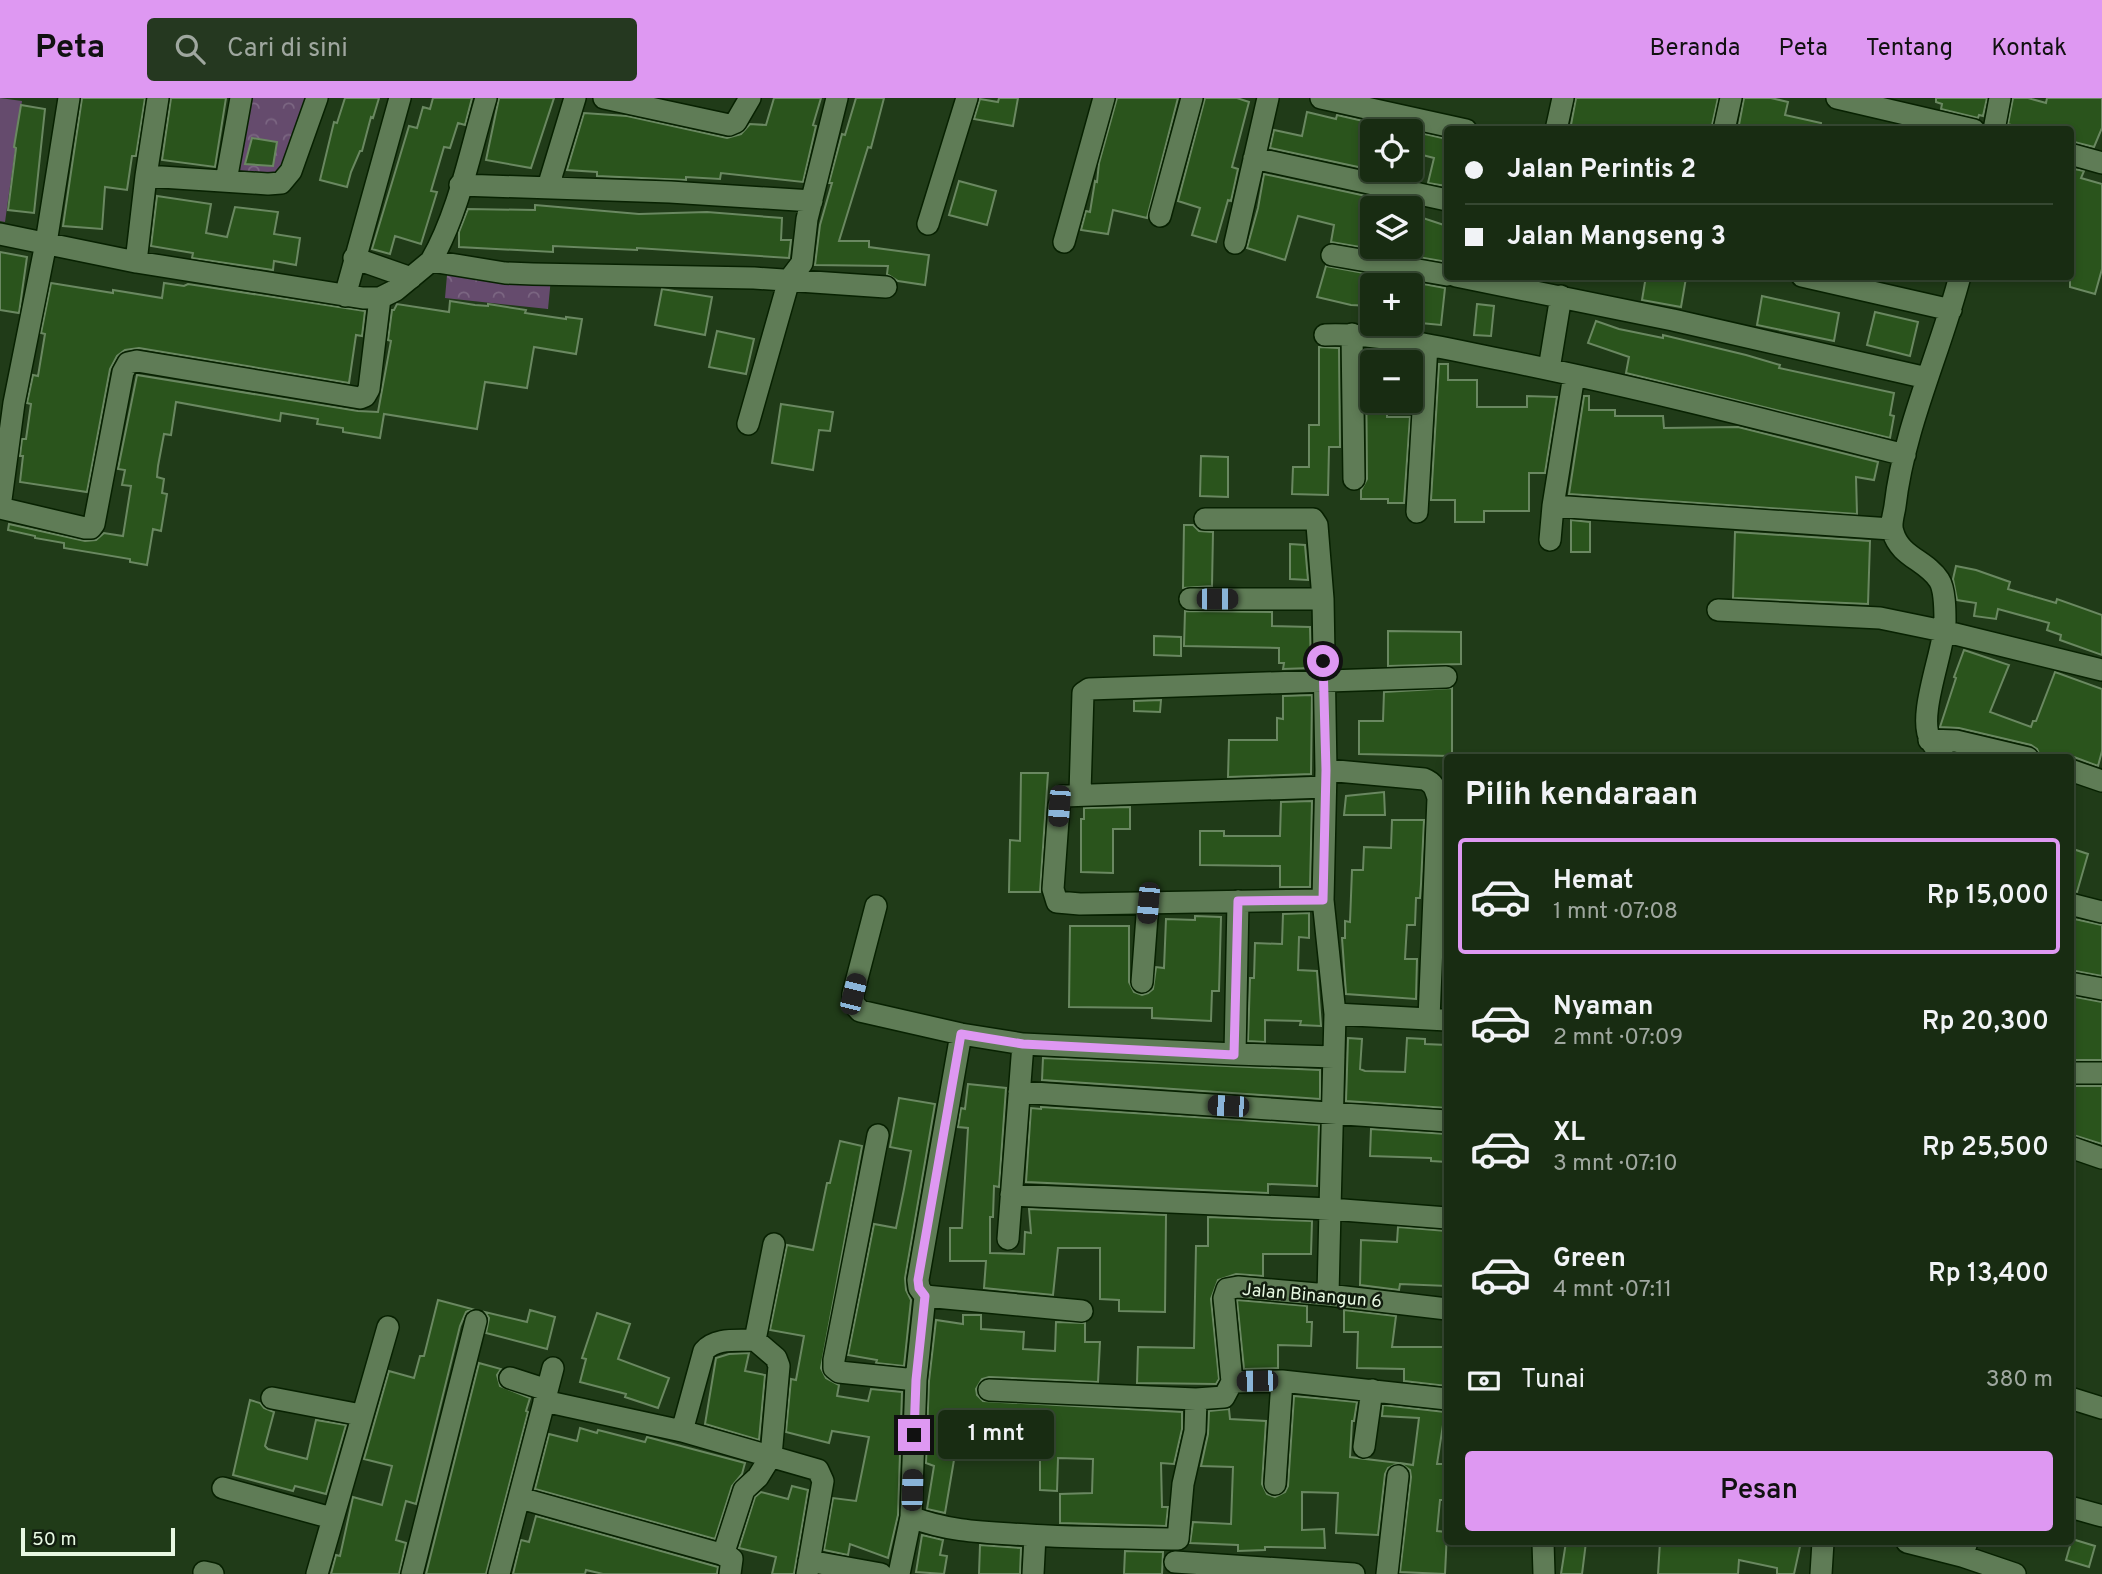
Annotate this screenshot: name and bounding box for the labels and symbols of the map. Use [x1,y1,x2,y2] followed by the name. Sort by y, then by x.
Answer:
[1197,589,1239,610] car
[1307,645,1339,677] route start
[1048,784,1071,828] car
[1136,881,1161,925] car
[838,971,869,1017] car
[1207,1094,1250,1118] car
[1241,1279,1383,1314] street label: Jalan Binangun 6
[1236,1370,1279,1392] car
[939,1410,1054,1460] callout: 1 mnt
[898,1419,930,1451] route end
[901,1469,924,1511] car
[21,1525,175,1557] scale bar

